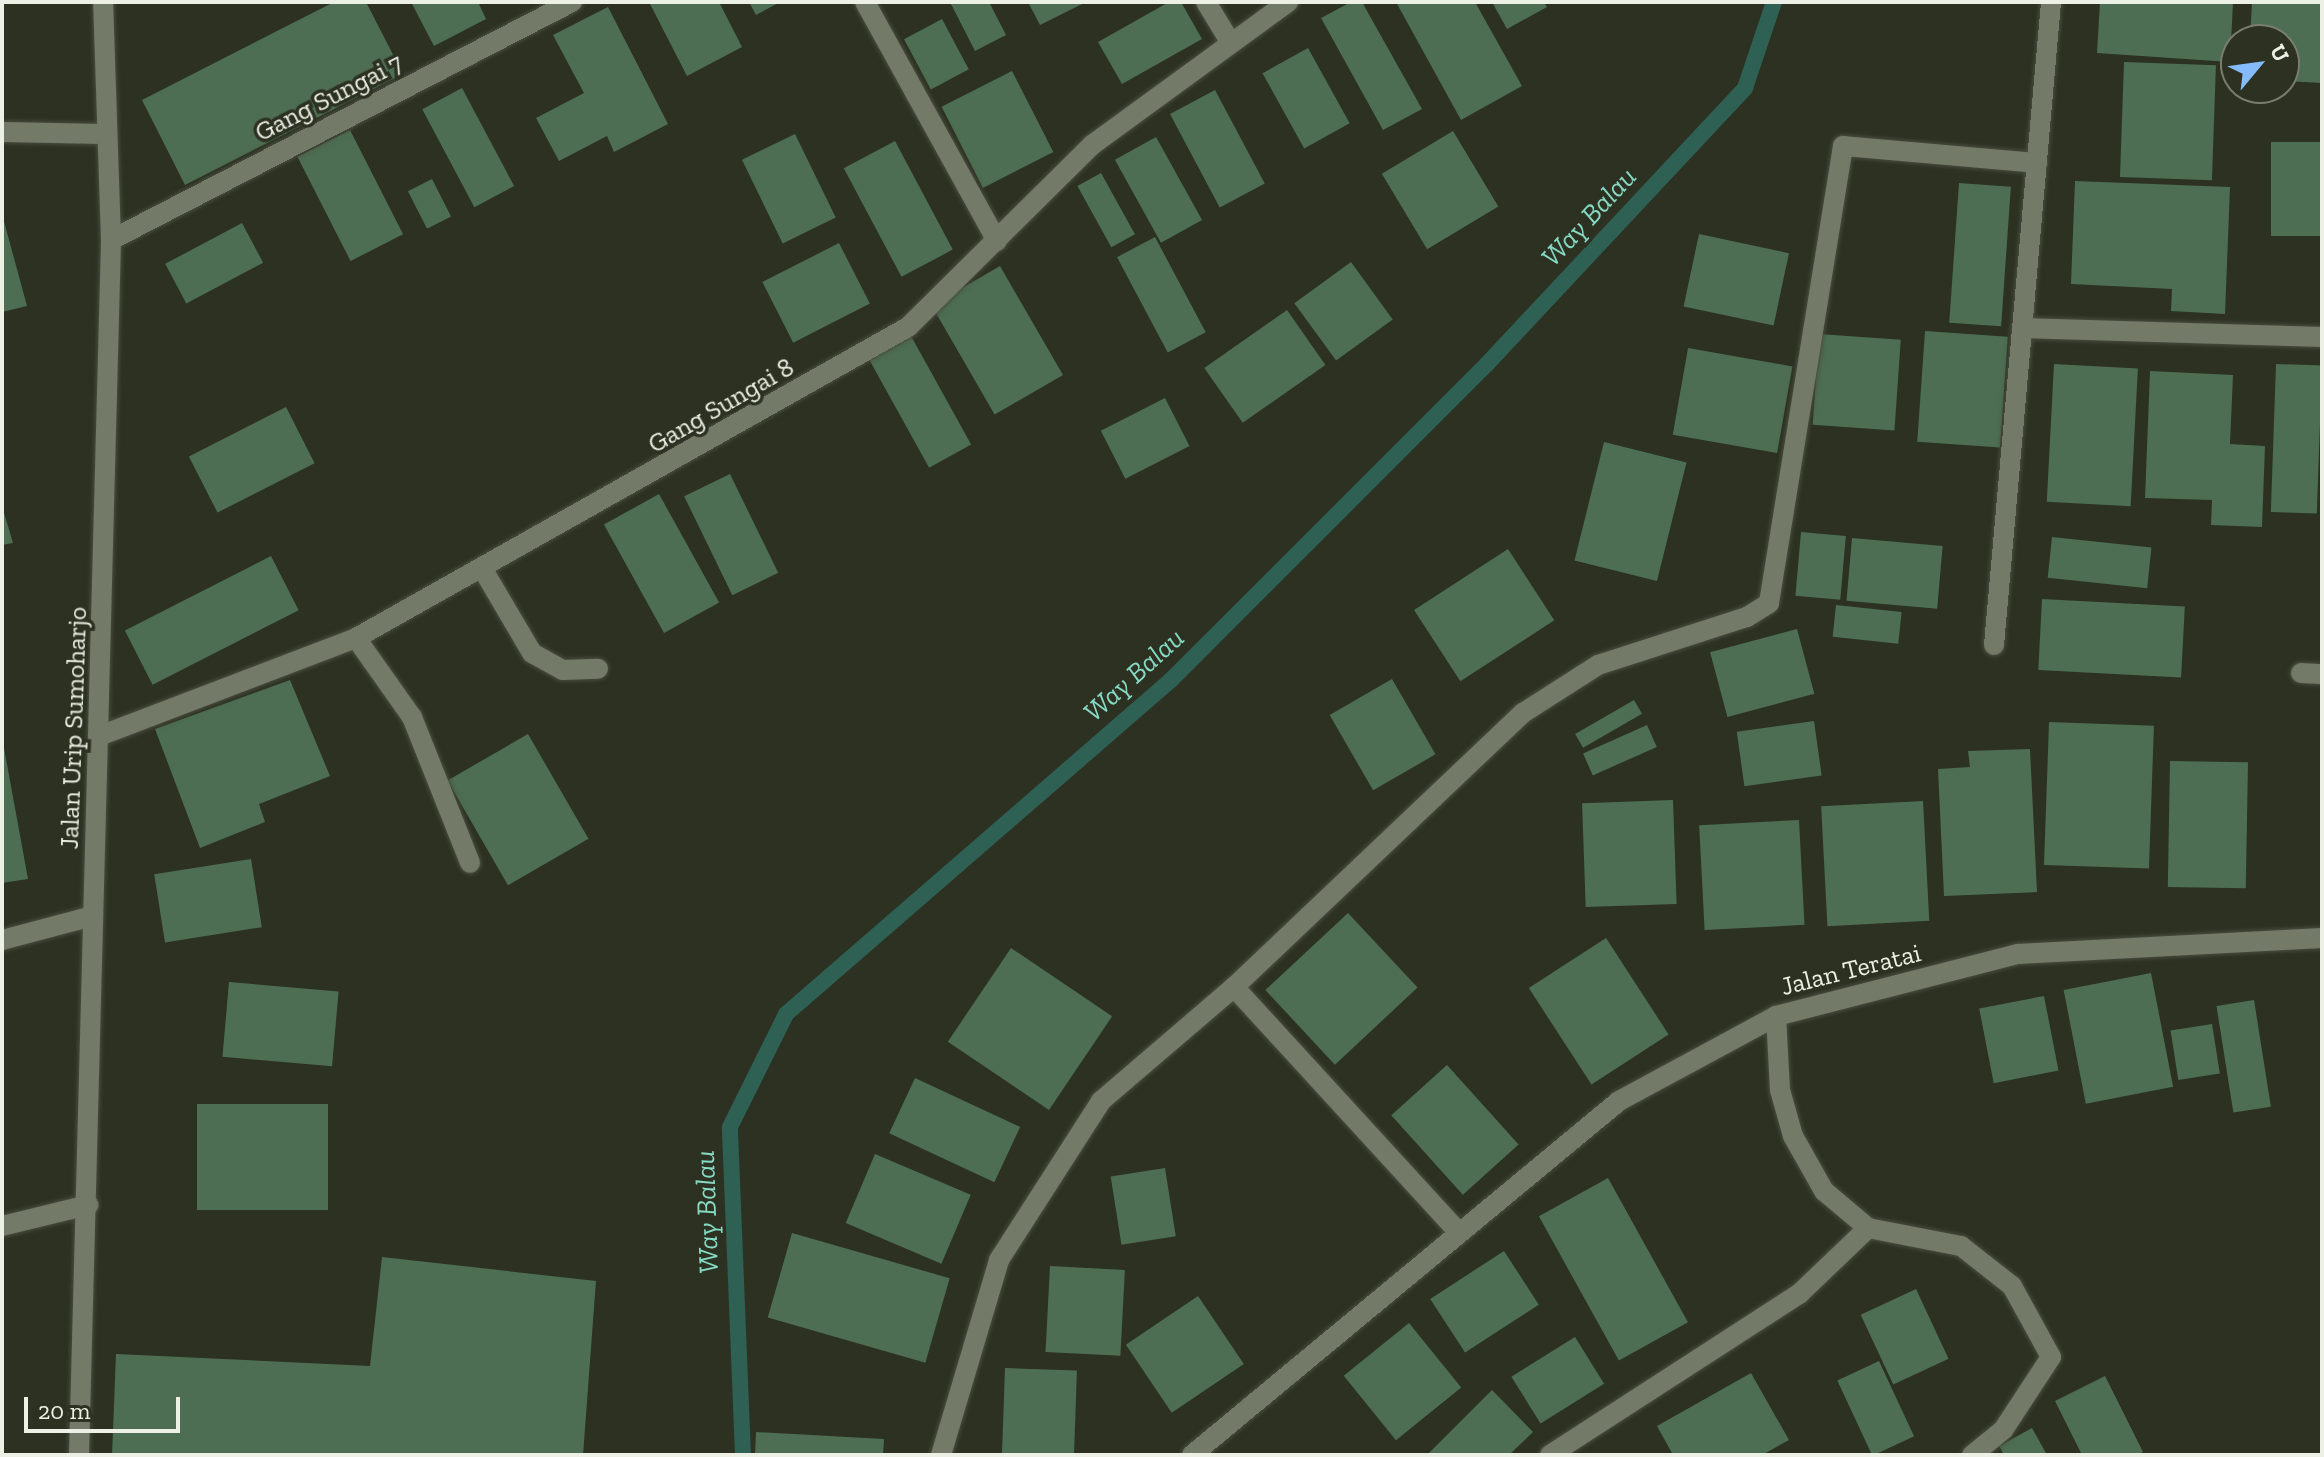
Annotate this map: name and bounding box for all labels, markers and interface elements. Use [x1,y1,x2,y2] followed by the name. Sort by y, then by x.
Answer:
[2220,24,2300,104] north arrow
[2264,40,2295,67] text: U
[250,48,408,148] street label: Gang Sungai 7
[1535,160,1643,274] water label: Way Balau
[643,352,799,460] street label: Gang Sungai 8
[54,606,94,850] street label: Jalan Urip Sumoharjo
[1077,621,1191,729] water label: Way Balau
[1778,937,1924,1003] street label: Jalan Teratai
[688,1150,726,1274] water label: Way Balau
[28,1381,184,1431] scale bar
[38,1396,90,1425] text: 20 m

